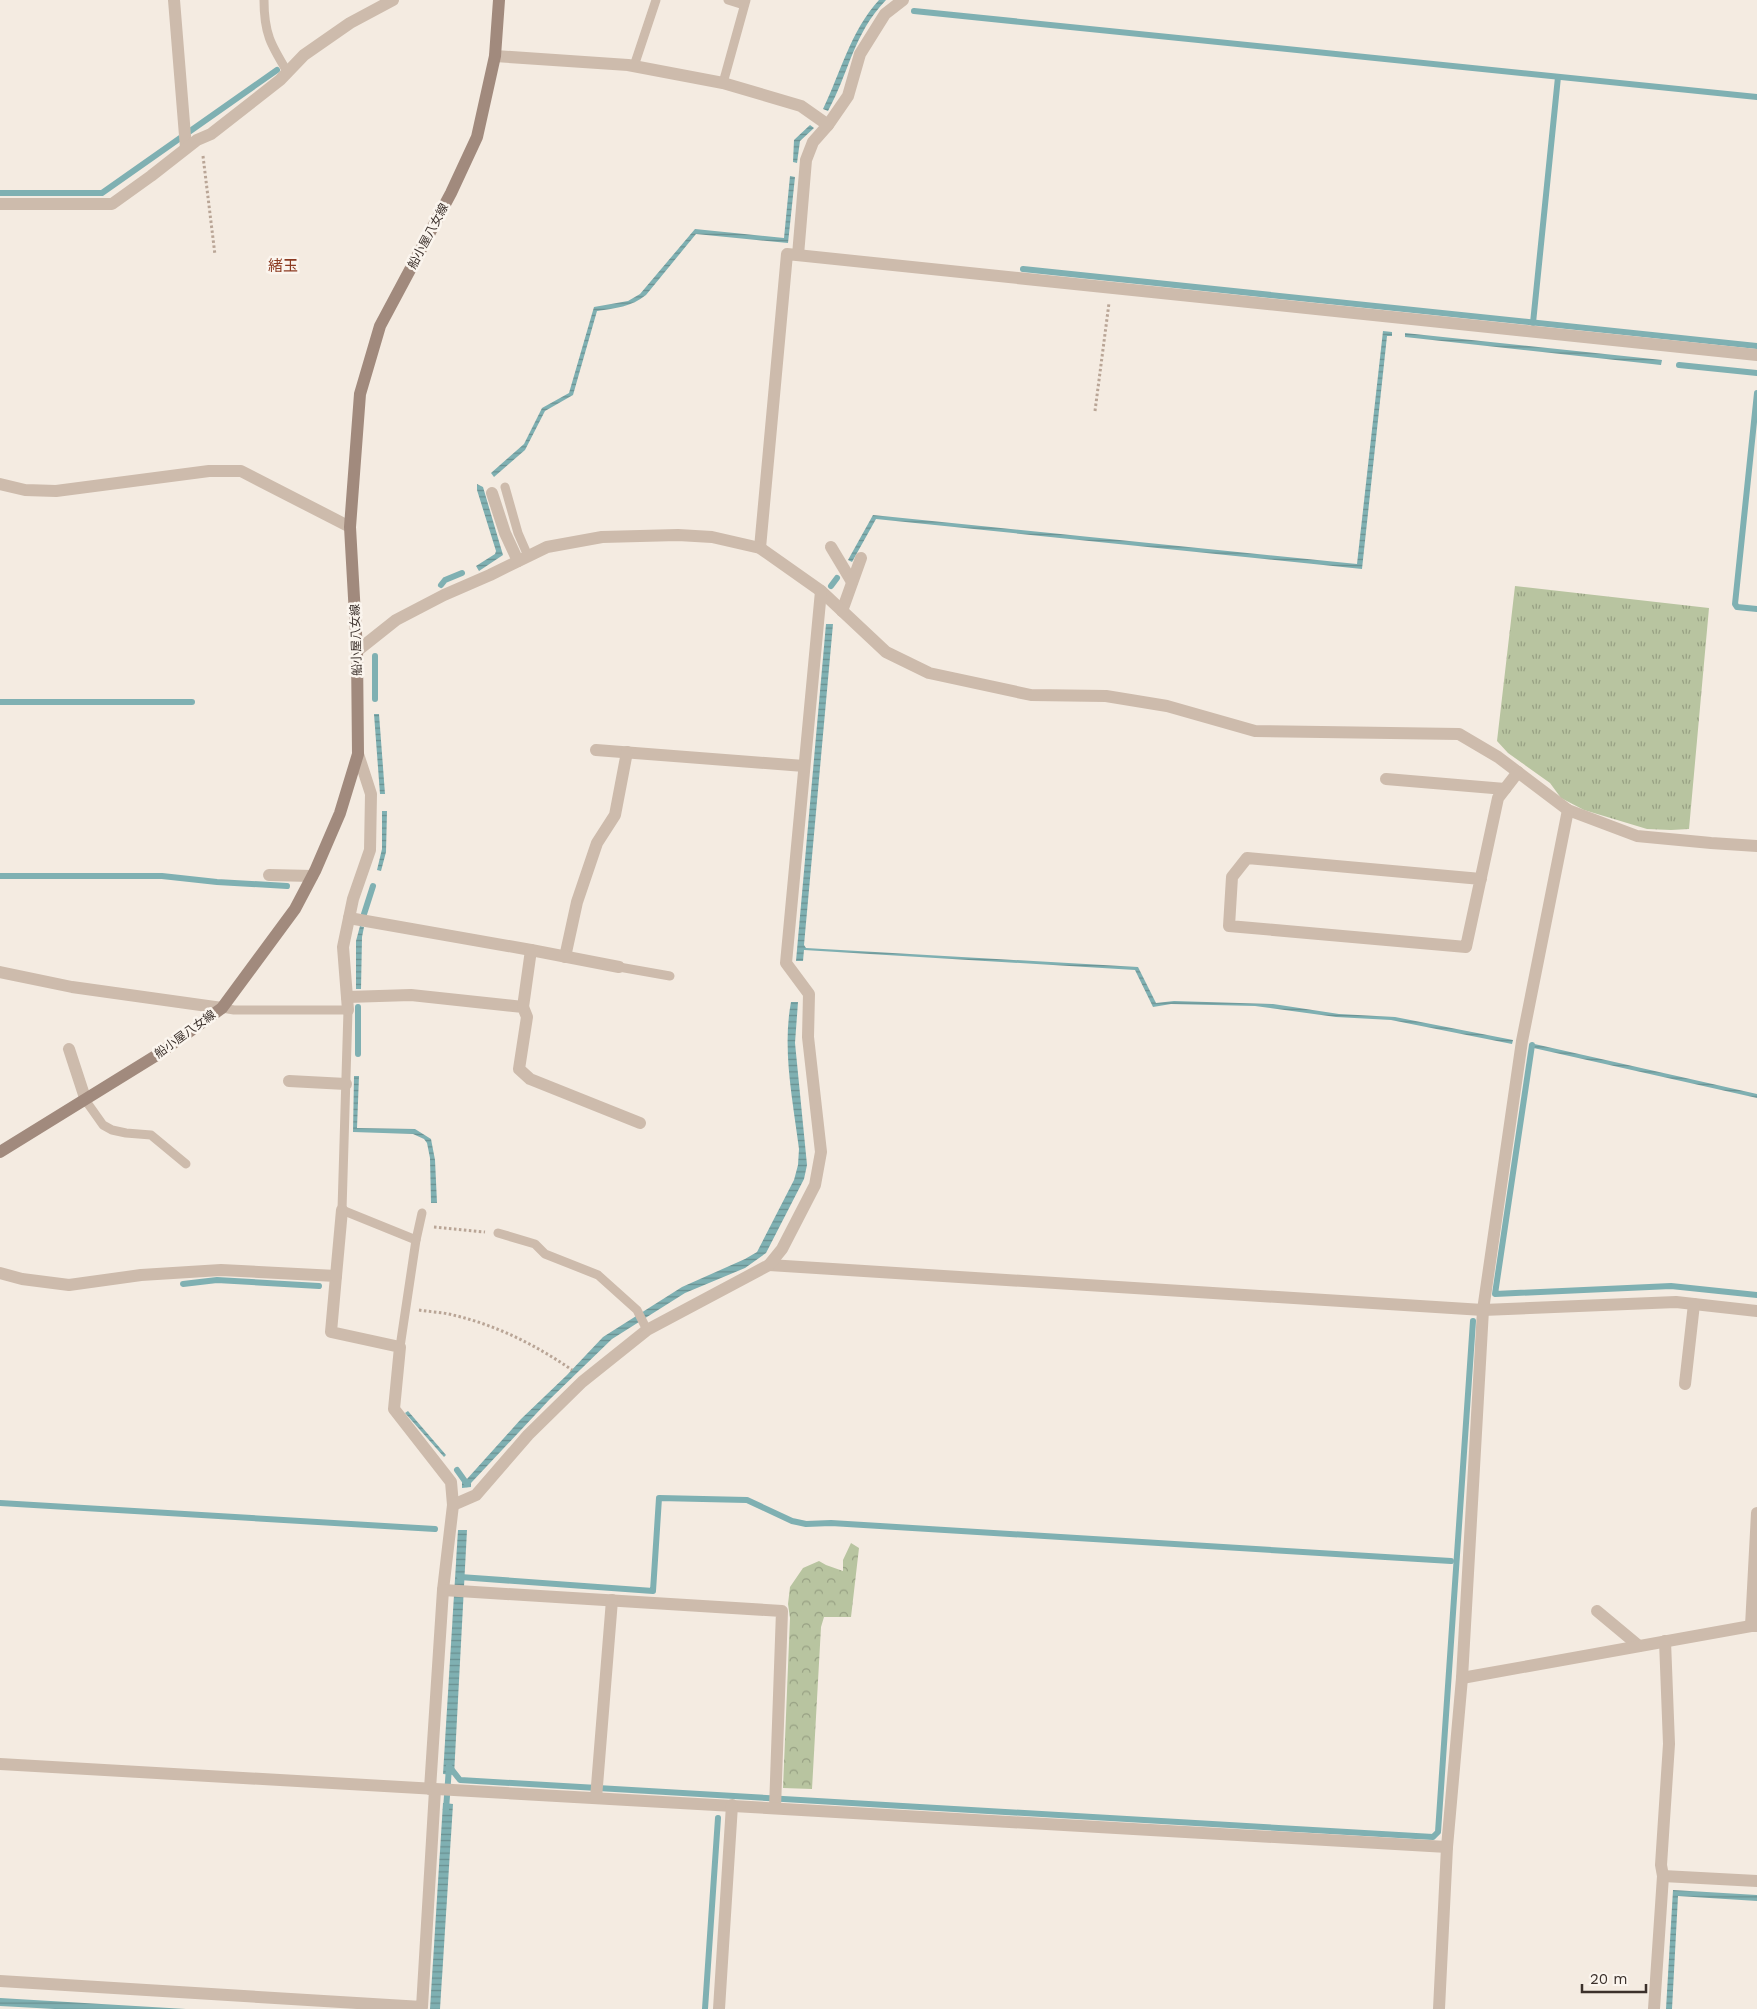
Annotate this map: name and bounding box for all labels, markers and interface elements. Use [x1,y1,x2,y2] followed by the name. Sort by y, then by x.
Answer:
[405,201,451,271] street label: 船小屋八女線
[268,257,298,275] district label: 緒玉
[348,604,364,676] street label: 船小屋八女線
[152,1007,218,1061] street label: 船小屋八女線
[1582,1962,1646,1994] scale bar
[1590,1970,1628,1988] text: 20 m

